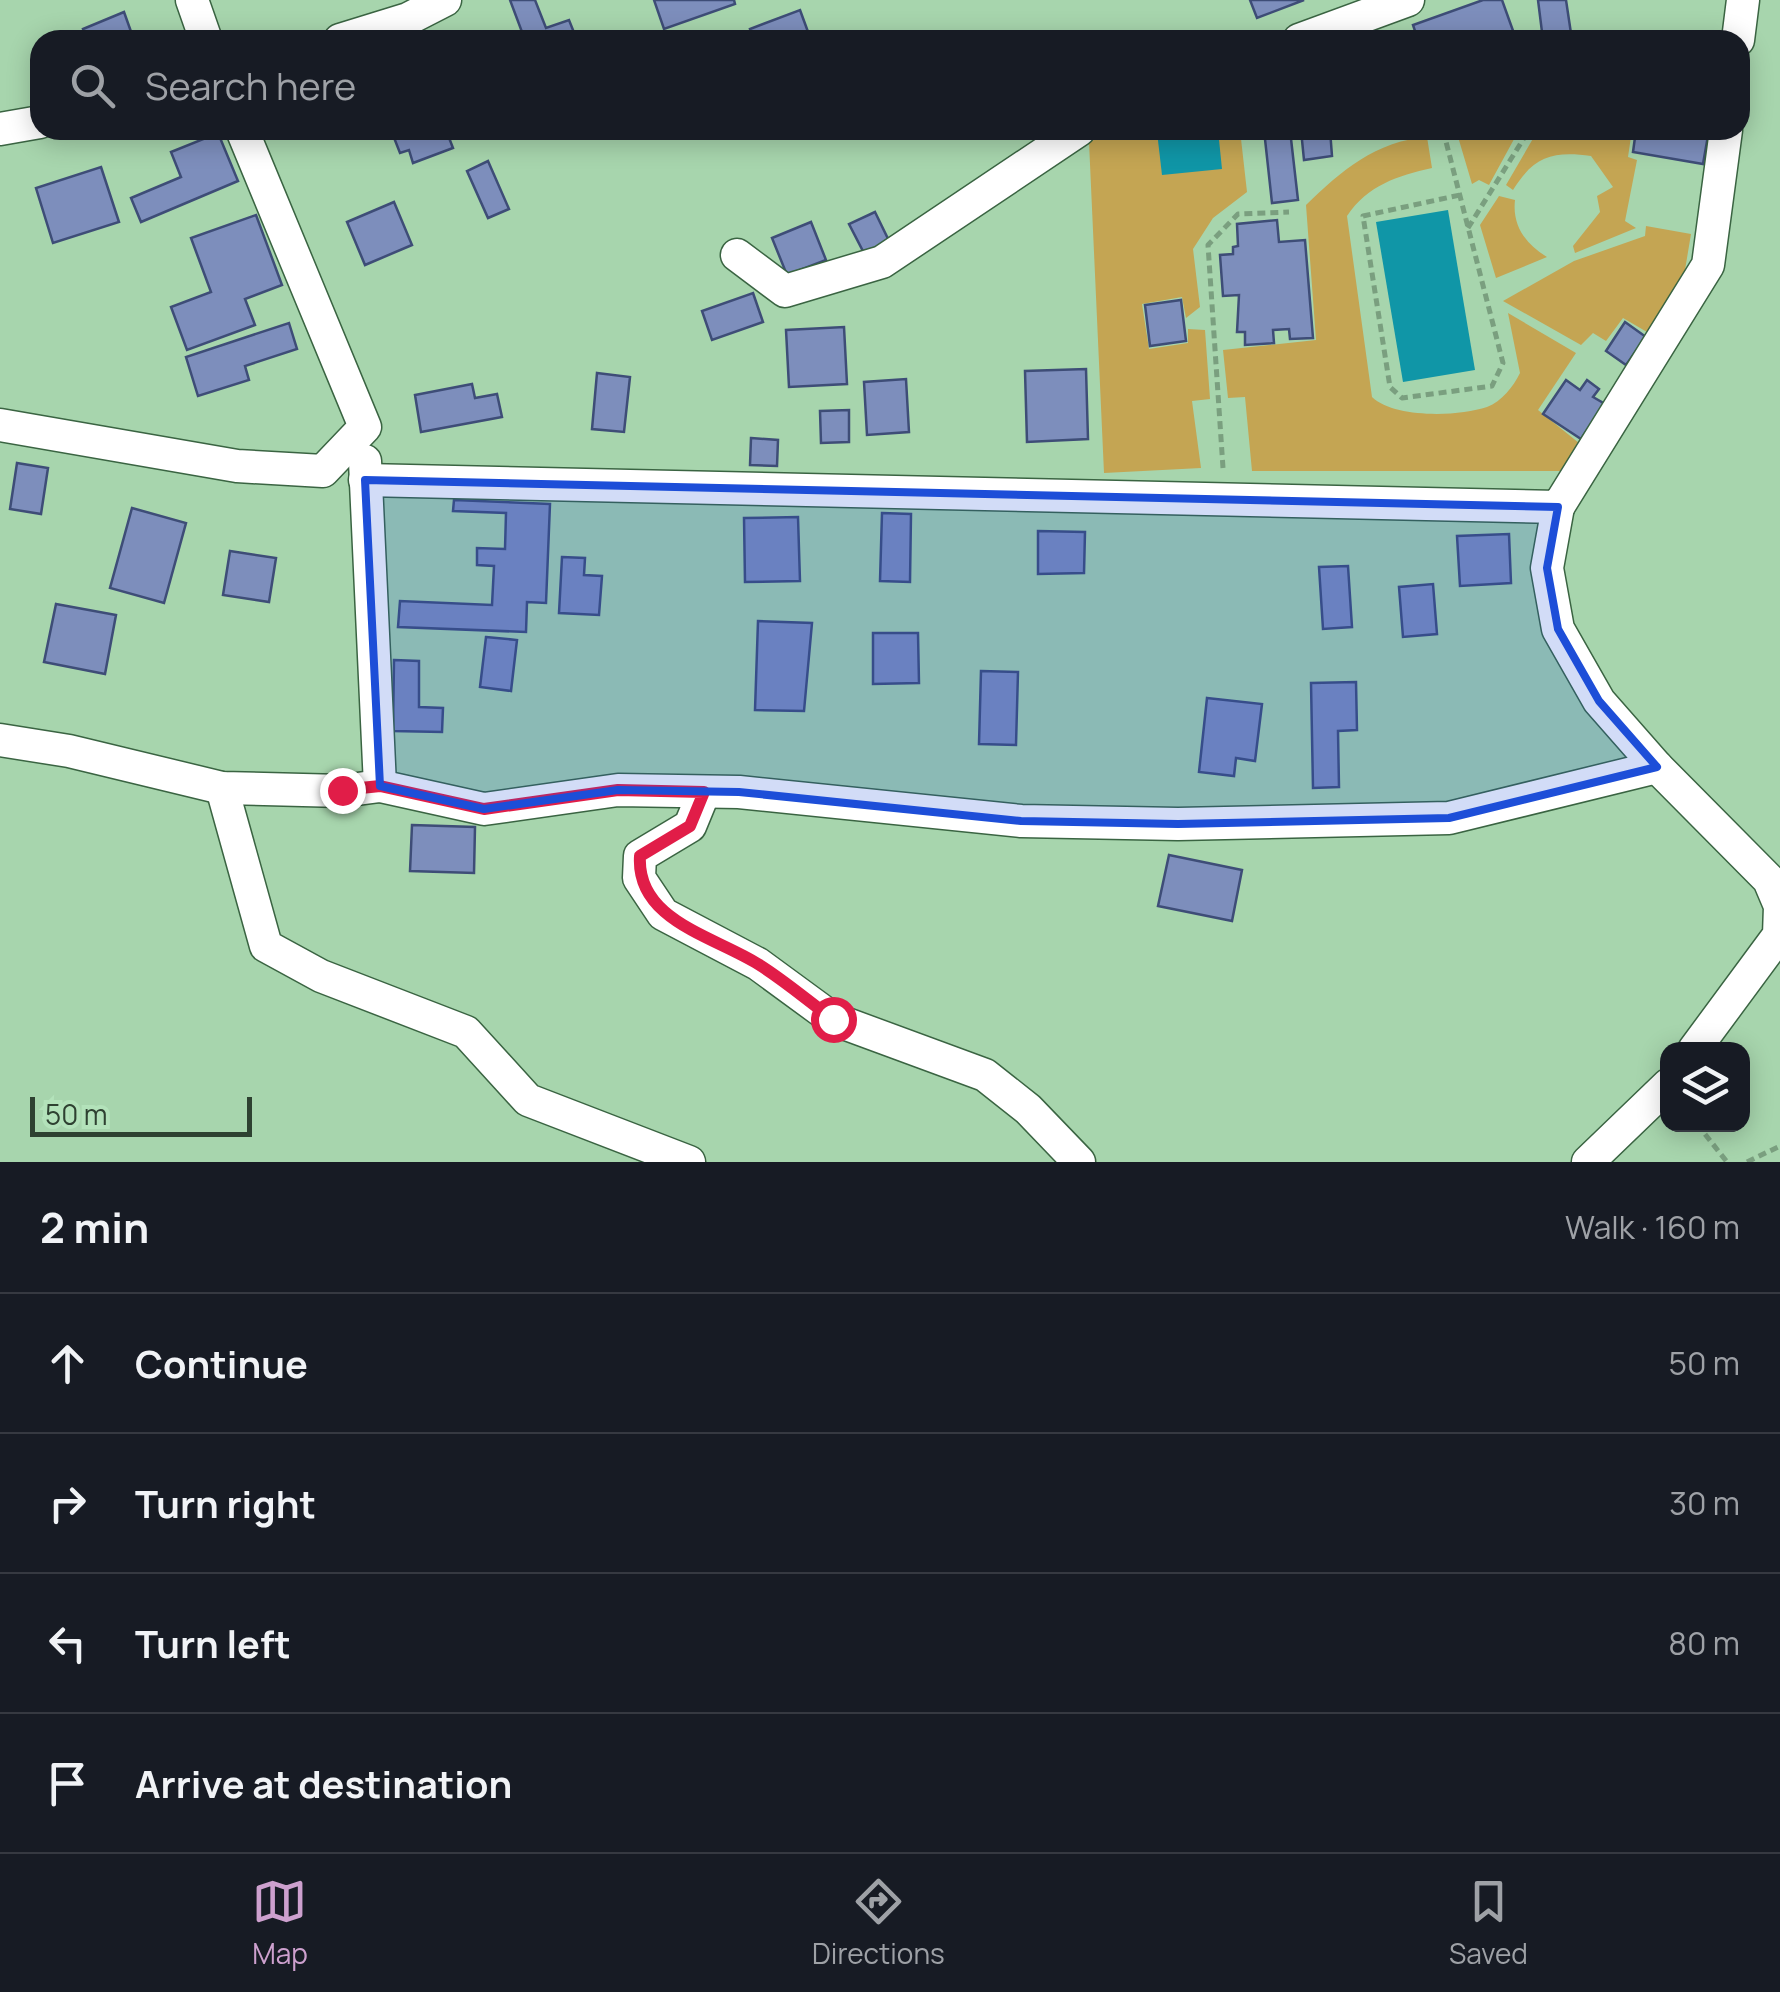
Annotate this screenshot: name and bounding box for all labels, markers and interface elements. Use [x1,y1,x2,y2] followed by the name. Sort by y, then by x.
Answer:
[30,30,1750,140] search box
[65,58,120,113] icon: search
[145,59,356,111] text: Search here
[320,768,366,814] route end
[811,997,857,1043] route start
[1660,1042,1750,1132] map controls
[1660,1042,1750,1132] button: layers
[30,1092,252,1136] scale bar
[45,1095,108,1133] text: 50 m
[40,1198,149,1256] text: 2 min
[1565,1205,1740,1249] text: Walk · 160 m
[40,1336,95,1391] icon: ahead
[135,1337,308,1389] text: Continue
[1668,1341,1740,1385] text: 50 m
[40,1476,95,1531] icon: right
[135,1477,316,1529] text: Turn right
[1669,1481,1740,1525] text: 30 m
[40,1616,95,1671] icon: left
[135,1617,291,1669] text: Turn left
[1668,1621,1740,1665] text: 80 m
[40,1756,95,1811] icon: arrive
[135,1757,512,1809] text: Arrive at destination
[252,1874,308,1972] tab: Map
[812,1874,945,1972] tab: Directions
[1449,1874,1528,1972] tab: Saved

